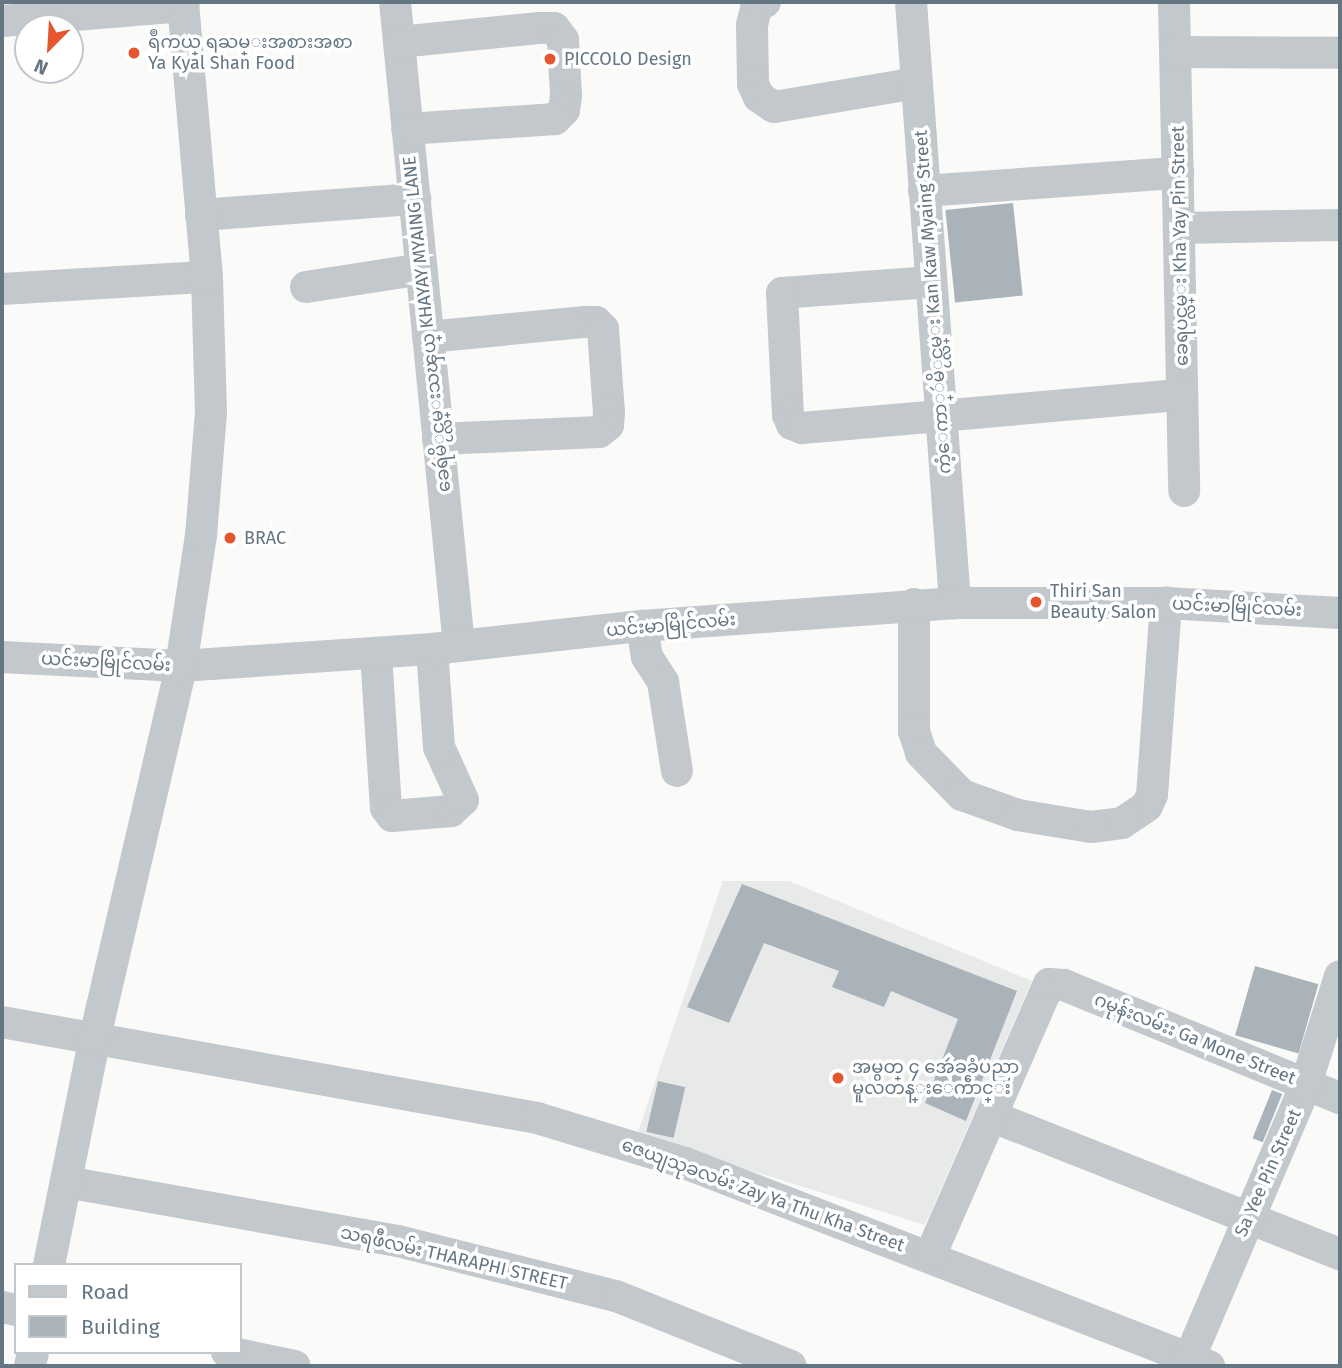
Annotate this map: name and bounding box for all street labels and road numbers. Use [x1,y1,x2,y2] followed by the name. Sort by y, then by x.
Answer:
[1167,126,1193,366] street label: ခေရပင္လမ္း Kha Yay Pin Street
[910,129,956,475] street label: ကံ့ေကာ္ဴမိႂင္လမ္း Kan Kaw Myaing Street
[399,155,455,493] street label: ခေရဴမိႂင္လမ္းသၾယ္ KHAYAY MYAING LANE
[1172,593,1302,621] street label: ယင်းမာမြိုင်လမ်း
[605,609,737,641] street label: ယင်းမာမြိုင်လမ်း
[41,648,171,676] street label: ယင်းမာမြိုင်လမ်း
[1091,989,1299,1089] street label: ဂမုန်းလမ်းး Ga Mone Street
[1230,1106,1306,1240] street label: Sa Yee Pin Street
[619,1134,907,1256] street label: ဇေယျသုခလမ်း Zay Ya Thu Kha Street
[338,1221,570,1295] street label: သရဖီလမ်း THARAPHI STREET

